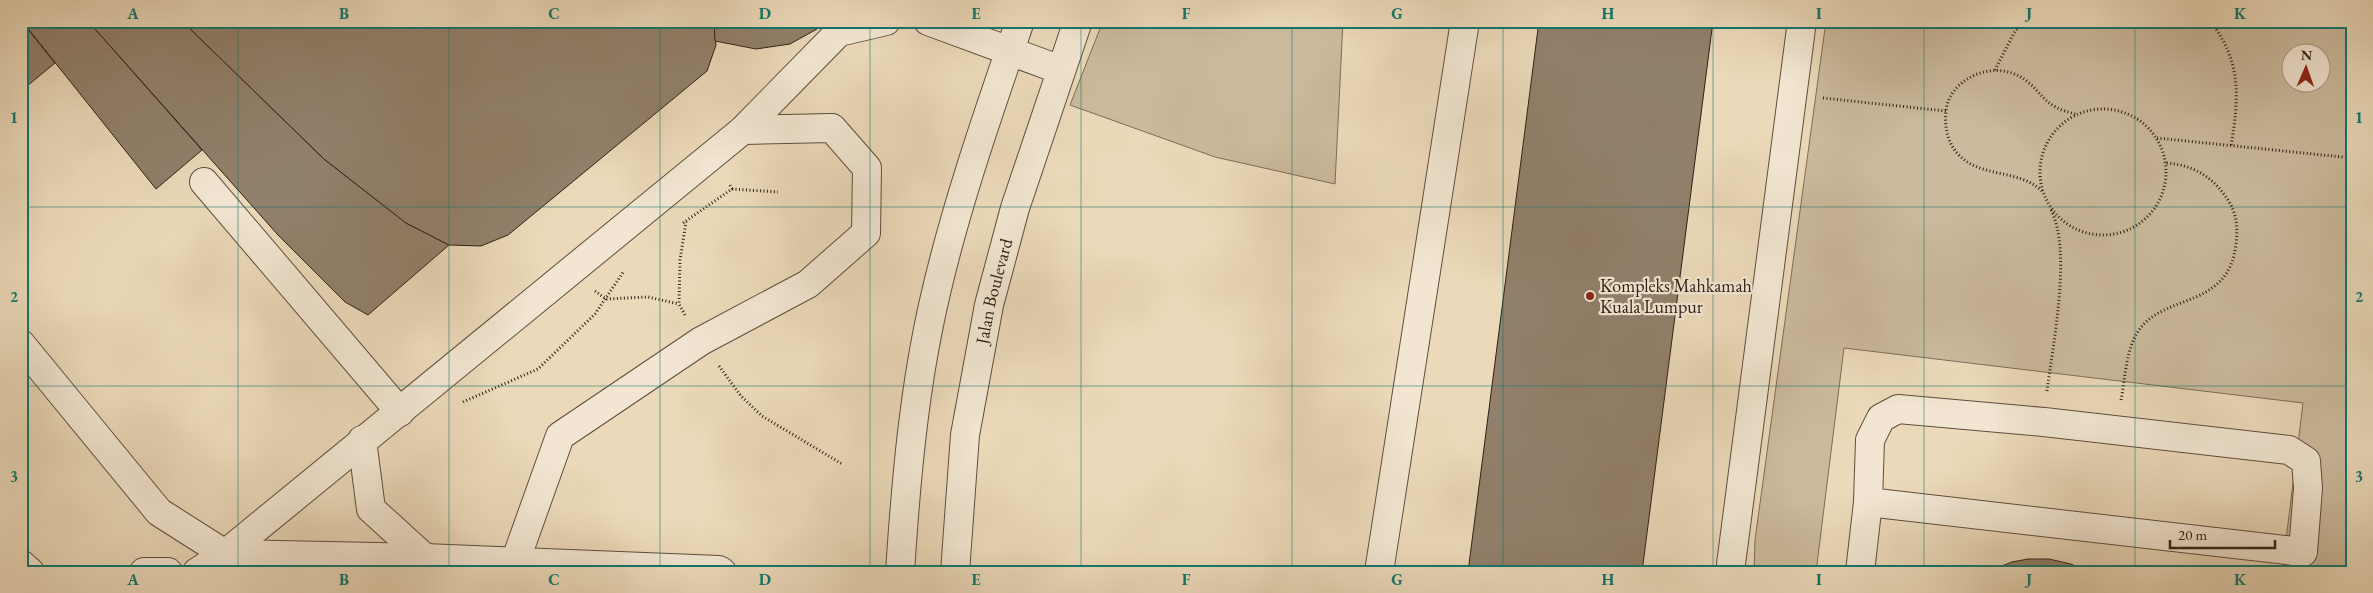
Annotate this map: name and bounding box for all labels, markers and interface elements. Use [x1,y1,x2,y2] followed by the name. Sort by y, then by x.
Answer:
[126,3,139,24] text: A
[339,3,349,24] text: B
[548,3,560,24] text: C
[759,3,771,24] text: D
[971,3,981,24] text: E
[1182,3,1191,24] text: F
[1391,3,1403,24] text: G
[1602,3,1615,24] text: H
[1816,3,1822,24] text: I
[2024,3,2032,24] text: J
[2234,3,2247,24] text: K
[2280,42,2330,92] north arrow
[2300,46,2313,64] text: N
[10,107,18,128] text: 1
[2355,107,2363,128] text: 1
[970,235,1018,348] street label: Jalan Boulevard
[1600,274,1752,318] place label: Kompleks Mahkamah Kuala Lumpur
[10,286,19,307] text: 2
[2355,286,2364,307] text: 2
[1584,290,1596,302] marker: Kompleks Mahkamah Kuala Lumpur
[10,466,18,487] text: 3
[2355,466,2363,487] text: 3
[2170,518,2276,550] scale bar
[2178,525,2207,544] text: 20 m
[126,569,139,590] text: A
[339,569,349,590] text: B
[548,569,560,590] text: C
[759,569,771,590] text: D
[971,569,981,590] text: E
[1182,569,1191,590] text: F
[1391,569,1403,590] text: G
[1602,569,1615,590] text: H
[1816,569,1822,590] text: I
[2024,569,2032,590] text: J
[2234,569,2247,590] text: K

